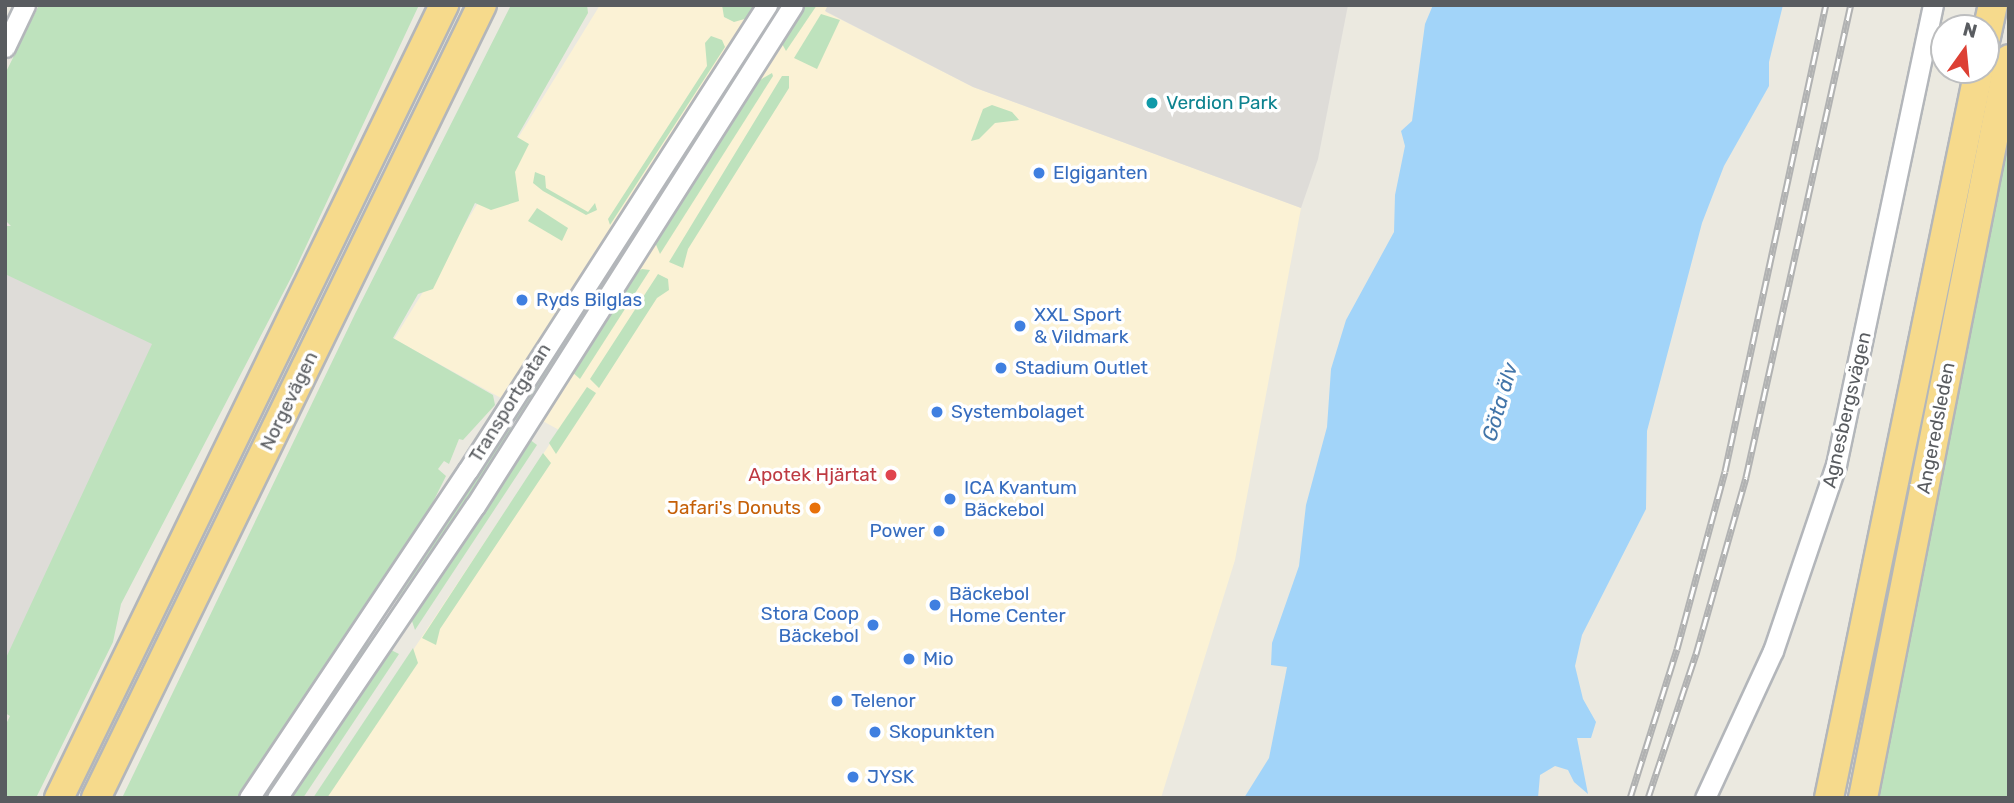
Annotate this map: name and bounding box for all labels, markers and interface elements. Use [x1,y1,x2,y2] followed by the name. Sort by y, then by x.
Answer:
[1930,14,2000,84] north arrow
[1960,17,1980,43] text: N
[1166,92,1278,114] place label: Verdion Park
[1144,95,1160,111] marker: Verdion Park
[1053,162,1148,184] place label: Elgiganten
[1031,165,1047,181] marker: Elgiganten
[536,289,642,311] place label: Ryds Bilglas
[514,292,530,308] marker: Ryds Bilglas
[1034,304,1129,348] place label: XXL Sport & Vildmark
[1012,318,1028,334] marker: XXL Sport & Vildmark
[1818,330,1876,490] street label: Agnesbergsvägen
[464,339,556,467] street label: Transportgatan
[255,348,323,454] street label: Norgevägen
[1015,357,1148,379] place label: Stadium Outlet
[993,360,1009,376] marker: Stadium Outlet
[1477,360,1523,444] water label: Göta älv
[1912,360,1960,496] street label: Angeredsleden
[951,401,1084,423] place label: Systembolaget
[929,404,945,420] marker: Systembolaget
[748,464,877,486] place label: Apotek Hjärtat
[883,467,899,483] marker: Apotek Hjärtat
[964,477,1077,521] place label: ICA Kvantum Bäckebol
[942,491,958,507] marker: ICA Kvantum Bäckebol
[667,497,801,519] place label: Jafari's Donuts
[807,500,823,516] marker: Jafari's Donuts
[869,520,925,542] place label: Power
[931,523,947,539] marker: Power
[949,583,1066,627] place label: Bäckebol Home Center
[927,597,943,613] marker: Bäckebol Home Center
[761,603,859,647] place label: Stora Coop Bäckebol
[865,617,881,633] marker: Stora Coop Bäckebol
[923,648,954,670] place label: Mio
[901,651,917,667] marker: Mio
[851,690,916,712] place label: Telenor
[829,693,845,709] marker: Telenor
[889,721,995,743] place label: Skopunkten
[867,724,883,740] marker: Skopunkten
[867,766,914,788] place label: JYSK
[845,769,861,785] marker: JYSK

